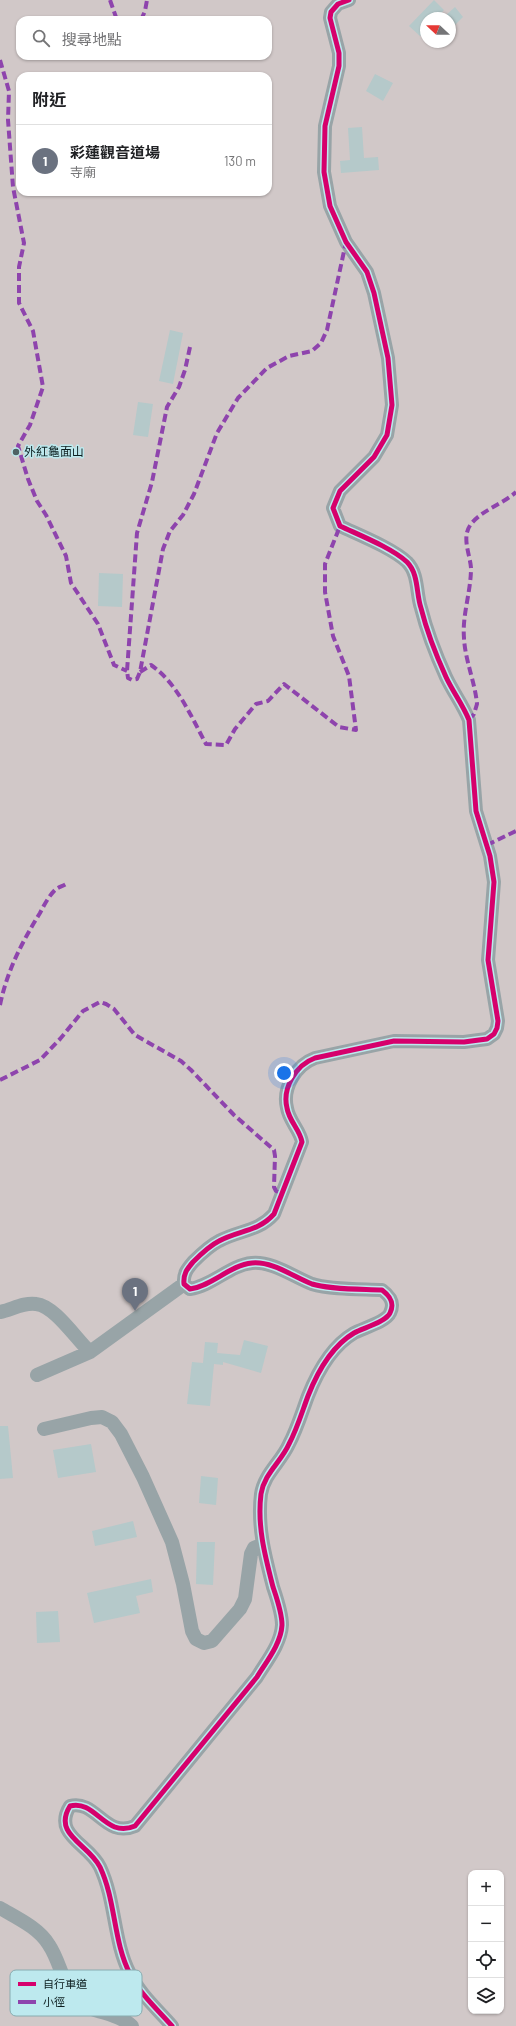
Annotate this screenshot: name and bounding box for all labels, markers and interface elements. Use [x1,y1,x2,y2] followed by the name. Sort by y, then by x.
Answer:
[420,12,456,48] north arrow
[16,16,272,60] search box
[30,27,52,49] icon: search
[62,30,122,48] text: 搜尋地點
[32,89,66,109] text: 附近
[70,143,160,161] text: 彩蓮觀音道場
[43,153,47,169] text: 1
[224,153,256,169] text: 130 m
[70,164,96,180] text: 寺廟
[24,444,84,458] place label: 外紅龜面山
[11,447,21,457] marker: 外紅龜面山
[274,1063,294,1083] your location
[122,1278,148,1311] pin: 1
[468,1870,504,2014] map controls
[468,1870,504,1906] button: +
[468,1906,504,1942] button: −
[468,1942,504,1978] button: locate
[10,1970,142,2016] legend
[43,1977,87,1990] text: 自行車道
[468,1978,504,2014] button: layers
[43,1995,65,2008] text: 小徑

